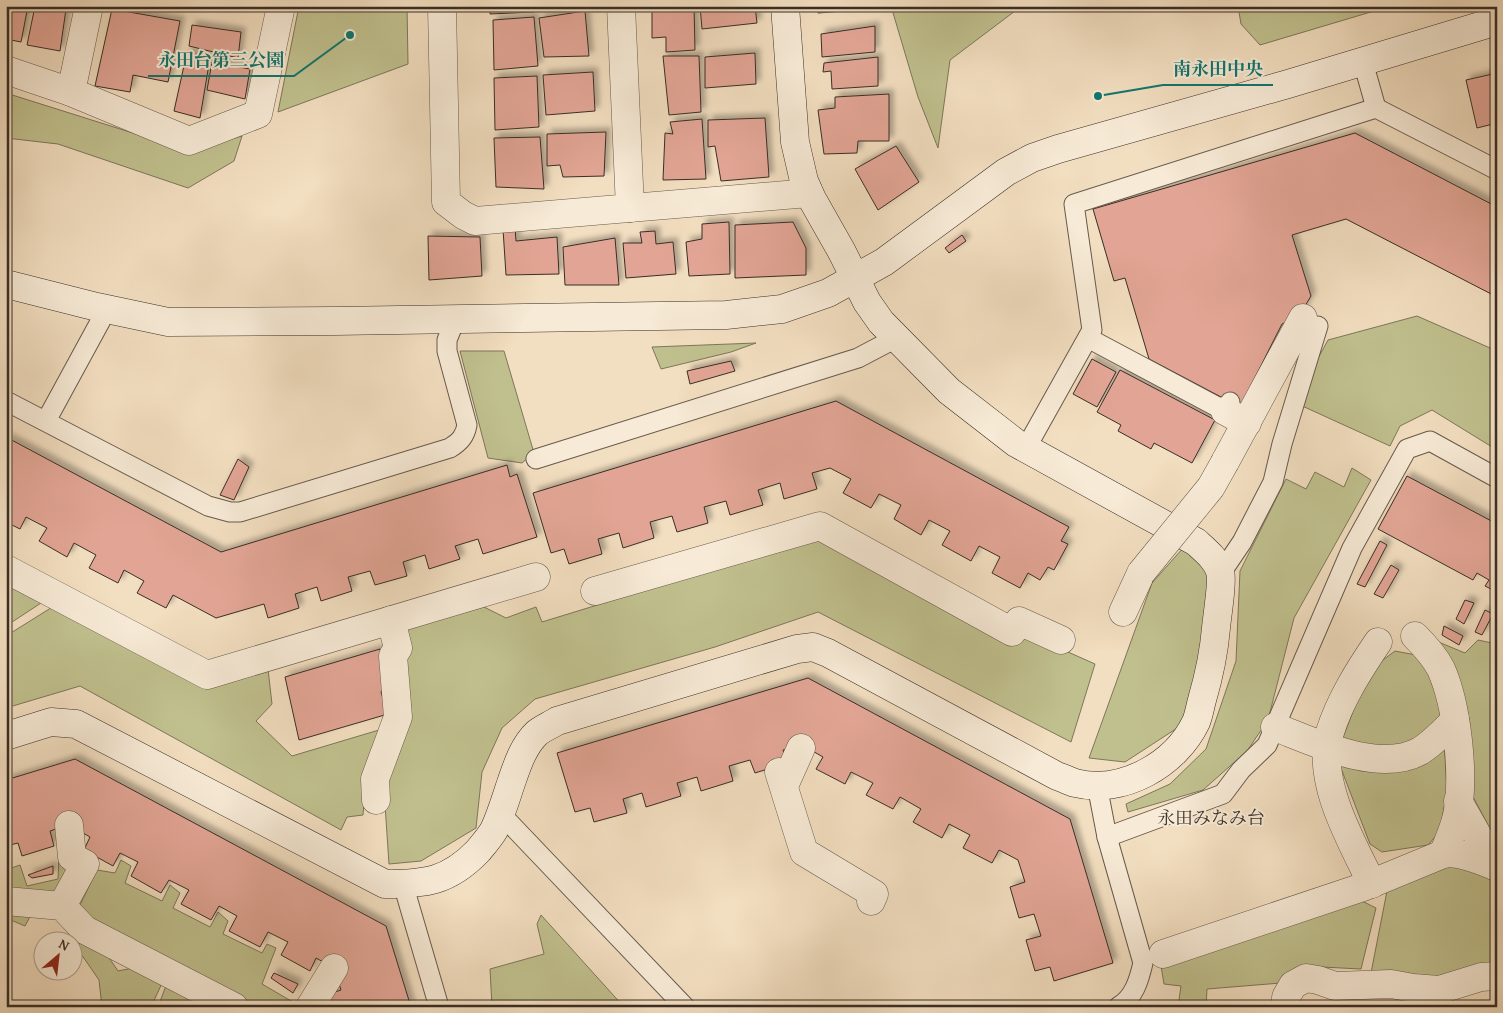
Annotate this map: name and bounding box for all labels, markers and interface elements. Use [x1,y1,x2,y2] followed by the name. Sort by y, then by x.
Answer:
[148,43,294,76] callout: 永田台第三公園
[158,46,284,73] text: 永田台第三公園
[1163,52,1273,85] callout: 南永田中央
[1173,55,1263,82] text: 南永田中央
[1157,804,1265,831] district label: 永田みなみ台
[32,930,82,980] north arrow
[55,933,73,956] text: N

